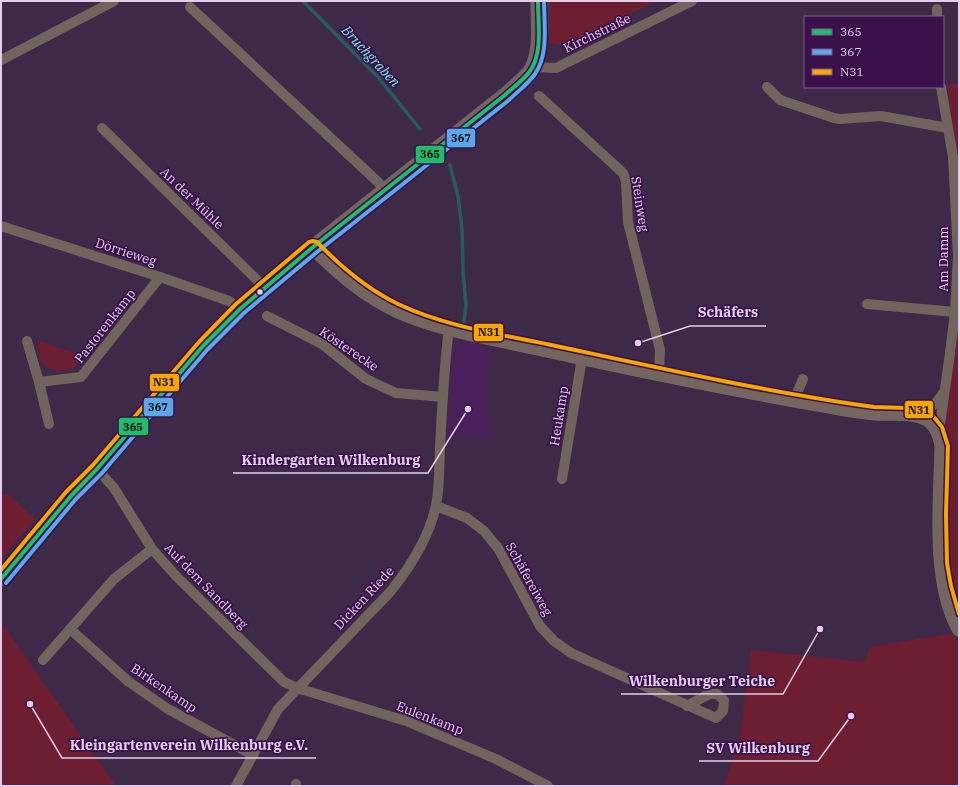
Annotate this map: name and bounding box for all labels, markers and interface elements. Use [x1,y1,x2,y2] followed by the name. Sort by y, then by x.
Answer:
[561,9,633,57] street label: Kirchstraße
[804,16,944,88] legend
[337,21,404,91] water label: Bruchgraben
[840,24,862,39] text: 365
[840,44,862,59] text: 367
[840,64,864,79] text: N31
[446,128,476,148] line badge: 367
[451,131,471,145] text: 367
[415,145,445,164] line badge: 365
[420,147,440,161] text: 365
[157,163,228,233] street label: An der Mühle
[627,175,653,233] street label: Steinweg
[935,226,952,292] street label: Am Damm
[93,234,159,270] street label: Dörrieweg
[71,286,139,366] street label: Pastorenkamp
[255,287,265,297] unlabelled marker
[690,300,766,326] callout: Schäfers
[698,303,758,321] text: Schäfers
[316,323,382,375] street label: Kösterecke
[473,323,504,342] line badge: N31
[478,325,500,339] text: N31
[149,373,180,392] line badge: N31
[153,375,175,389] text: N31
[546,385,572,447] street label: Heukamp
[143,397,174,417] line badge: 367
[148,400,168,414] text: 367
[904,400,934,419] line badge: N31
[908,403,930,417] text: N31
[118,417,149,436] line badge: 365
[123,420,143,434] text: 365
[233,447,428,473] callout: Kindergarten Wilkenburg
[242,451,421,469] text: Kindergarten Wilkenburg
[161,539,251,633] street label: Auf dem Sandberg
[502,539,556,619] street label: Schäfereiweg
[330,563,398,633] street label: Dicken Riede
[128,660,200,716] street label: Birkenkamp
[621,668,783,694] callout: Wilkenburger Teiche
[629,672,775,690] text: Wilkenburger Teiche
[394,697,466,739] street label: Eulenkamp
[62,732,316,758] callout: Kleingartenverein Wilkenburg e.V.
[699,735,818,761] callout: SV Wilkenburg
[70,736,308,754] text: Kleingartenverein Wilkenburg e.V.
[706,739,811,757] text: SV Wilkenburg

